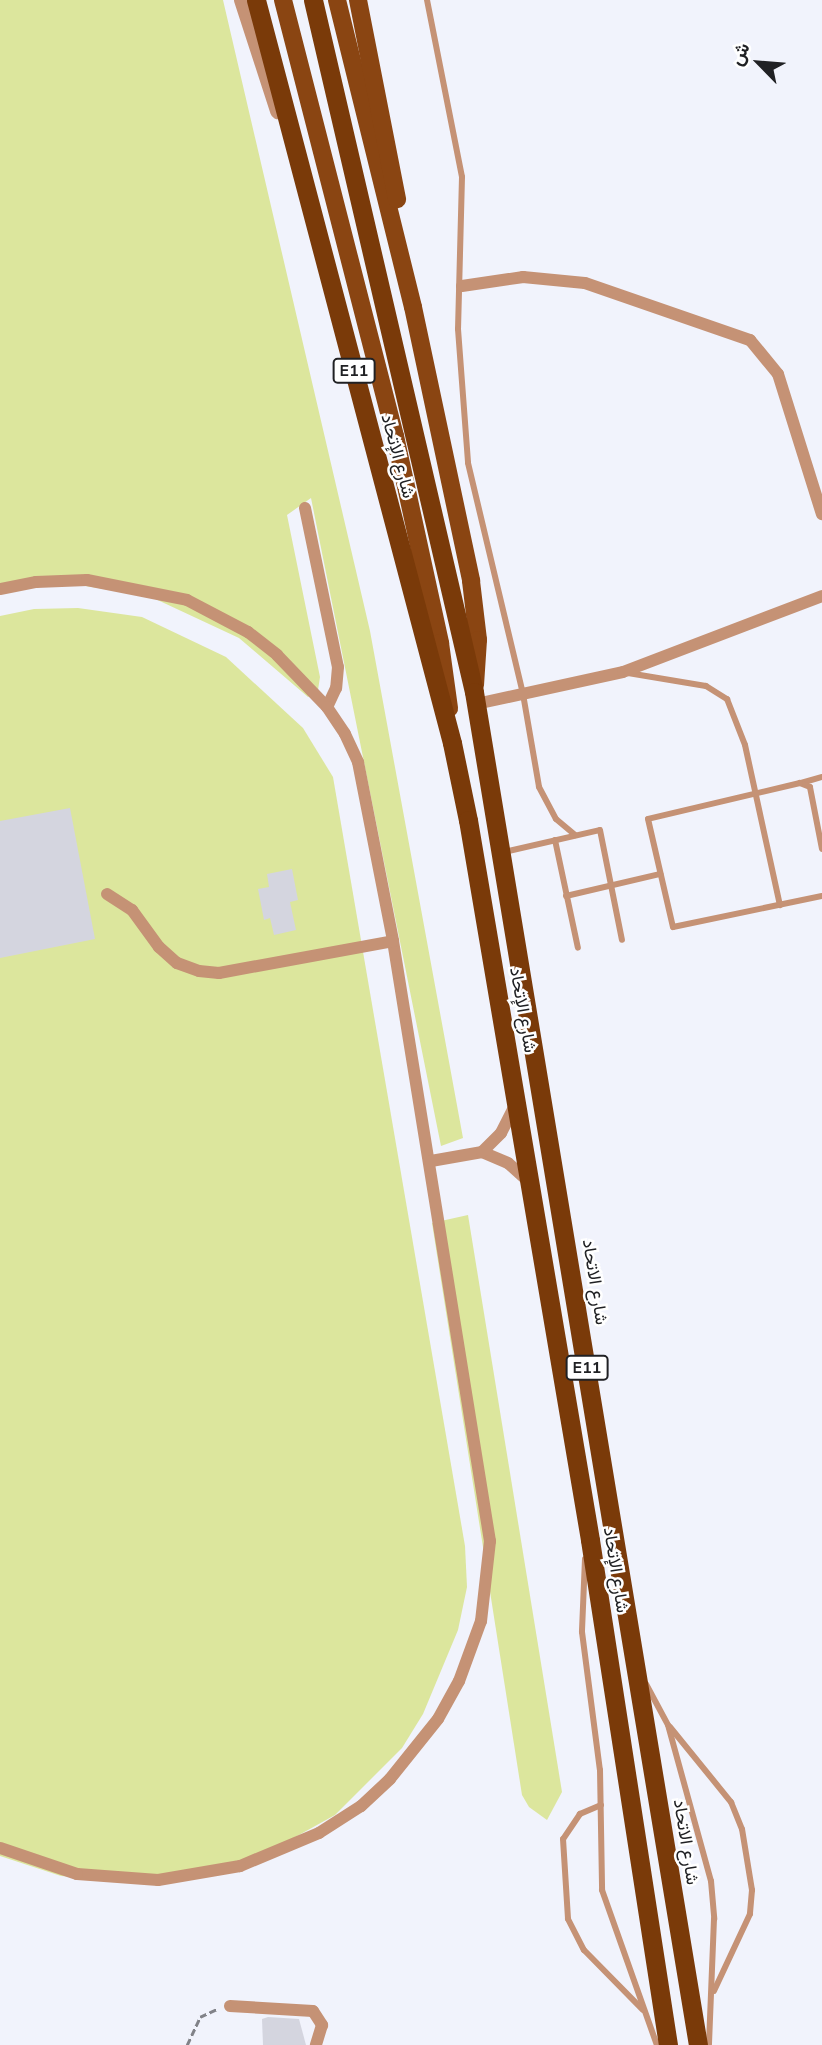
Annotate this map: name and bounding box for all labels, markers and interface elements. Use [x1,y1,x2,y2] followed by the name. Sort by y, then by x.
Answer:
[724,28,794,98] north arrow
[723,38,757,70] text: ش
[331,358,377,384] road number: E11
[376,412,420,500] street label: شارع الإتحاد
[505,966,541,1054] street label: شارع الإتحاد
[578,1238,612,1326] street label: شارع الاتحاد
[564,1356,610,1380] road number: E11
[599,1526,633,1614] street label: شارع الإتحاد
[669,1798,703,1886] street label: شارع الاتحاد

